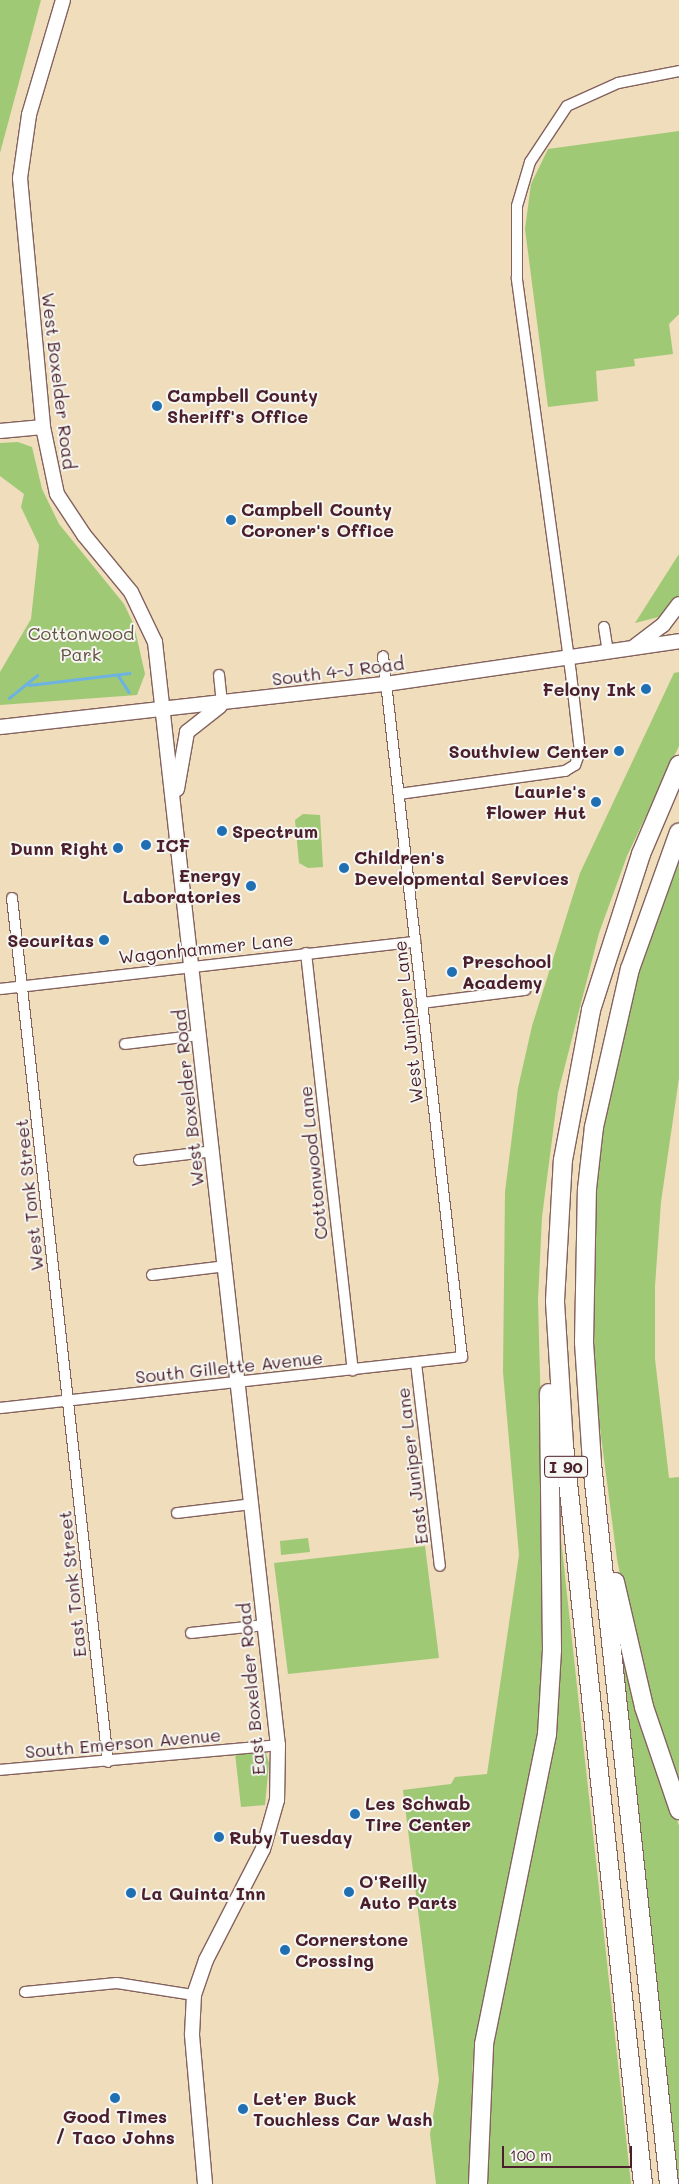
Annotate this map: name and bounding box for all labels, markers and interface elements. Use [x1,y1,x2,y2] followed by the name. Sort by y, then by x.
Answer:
[37,291,81,471] street label: West Boxelder Road
[167,385,318,428] place label: Campbell County Sheriff's Office
[151,400,163,412] marker: Campbell County Sheriff's Office
[241,499,394,542] place label: Campbell County Coroner's Office
[225,514,237,526] marker: Campbell County Coroner's Office
[28,623,134,666] park label: Cottonwood Park
[271,652,405,690] street label: South 4-J Road
[542,678,636,700] place label: Felony Ink
[640,683,652,695] marker: Felony Ink
[449,740,609,762] place label: Southview Center
[613,745,625,757] marker: Southview Center
[485,781,586,824] place label: Laurie's Flower Hut
[590,796,602,808] marker: Laurie's Flower Hut
[232,820,318,842] place label: Spectrum
[216,825,228,837] marker: Spectrum
[156,834,190,856] place label: ICF
[10,837,108,859] place label: Dunn Right
[140,839,152,851] marker: ICF
[112,842,124,854] marker: Dunn Right
[354,847,569,890] place label: Children's Developmental Services
[338,862,350,874] marker: Children's Developmental Services
[123,865,241,908] place label: Energy Laboratories
[245,880,257,892] marker: Energy Laboratories
[117,928,295,968] street label: Wagonhammer Lane
[7,929,94,951] place label: Securitas
[98,934,110,946] marker: Securitas
[389,940,427,1104] street label: West Juniper Lane
[462,951,551,994] place label: Preschool Academy
[446,966,458,978] marker: Preschool Academy
[168,1008,208,1188] street label: West Boxelder Road
[294,1085,332,1241] street label: Cottonwood Lane
[10,1118,48,1272] street label: West Tonk Street
[134,1346,324,1388] street label: South Gillette Avenue
[392,1386,432,1546] street label: East Juniper Lane
[544,1454,588,1480] road number: I 90
[54,1510,90,1658] street label: East Tonk Street
[233,1602,269,1776] street label: East Boxelder Road
[24,1724,222,1762] street label: South Emerson Avenue
[365,1793,471,1836] place label: Les Schwab Tire Center
[349,1808,361,1820] marker: Les Schwab Tire Center
[229,1826,352,1848] place label: Ruby Tuesday
[213,1831,225,1843] marker: Ruby Tuesday
[359,1871,457,1914] place label: O'Reilly Auto Parts
[141,1882,266,1904] place label: La Quinta Inn
[343,1886,355,1898] marker: O'Reilly Auto Parts
[125,1887,137,1899] marker: La Quinta Inn
[295,1929,408,1972] place label: Cornerstone Crossing
[279,1944,291,1956] marker: Cornerstone Crossing
[253,2088,432,2130] place label: Let'er Buck Touchless Car Wash
[109,2092,121,2104] marker: Good Times / Taco Johns
[237,2103,249,2115] marker: Let'er Buck Touchless Car Wash
[55,2106,175,2148] place label: Good Times / Taco Johns
[504,2136,634,2168] scale bar
[510,2145,552,2165] text: 100 m

